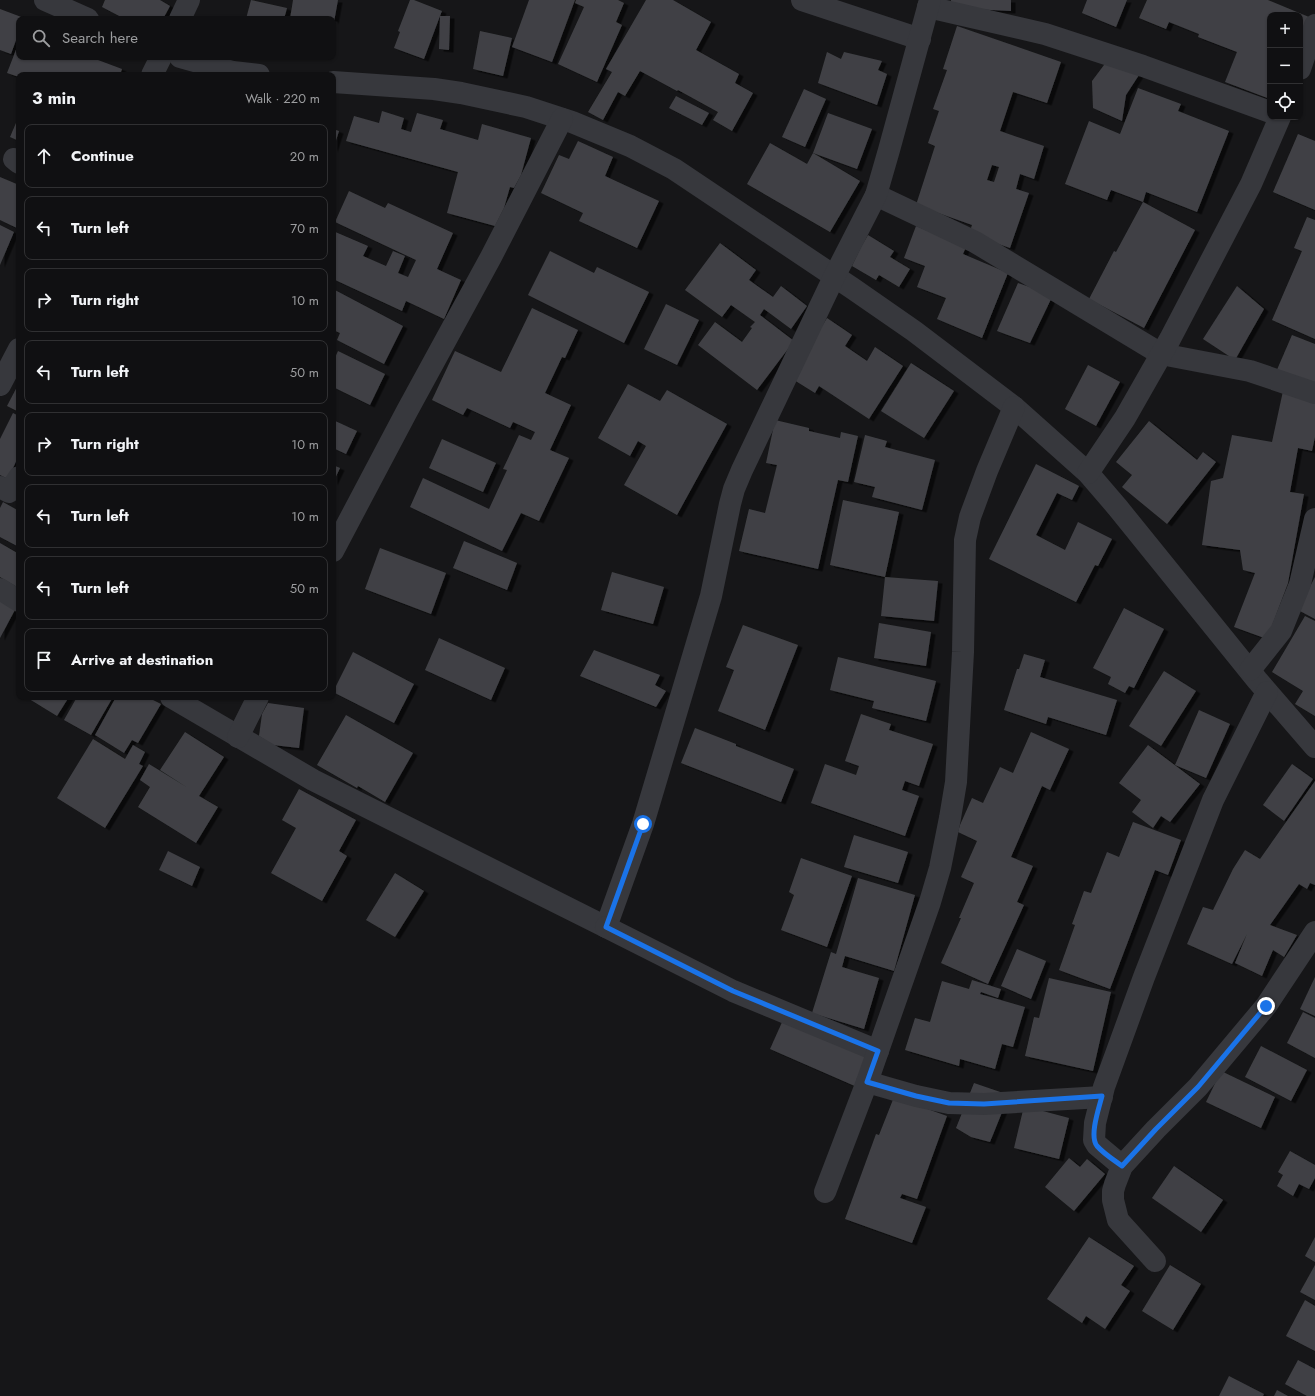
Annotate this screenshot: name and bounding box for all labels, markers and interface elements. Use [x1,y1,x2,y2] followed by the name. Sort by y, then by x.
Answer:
[1267,12,1303,120] map controls
[1267,12,1303,48] button: +
[16,16,336,60] search box
[30,27,52,49] icon: search
[62,27,138,49] text: Search here
[1267,48,1303,84] button: −
[1267,84,1303,120] button: locate
[32,86,76,110] text: 3 min
[245,89,320,108] text: Walk · 220 m
[33,145,55,167] icon: ahead
[71,145,134,167] text: Continue
[290,147,319,166] text: 20 m
[33,217,55,239] icon: left
[71,217,129,239] text: Turn left
[290,219,319,238] text: 70 m
[33,289,55,311] icon: right
[71,289,139,311] text: Turn right
[291,291,319,310] text: 10 m
[33,361,55,383] icon: left
[71,361,129,383] text: Turn left
[290,363,319,382] text: 50 m
[33,433,55,455] icon: right
[71,433,139,455] text: Turn right
[291,435,319,454] text: 10 m
[33,505,55,527] icon: left
[71,505,129,527] text: Turn left
[291,507,319,526] text: 10 m
[33,577,55,599] icon: left
[71,577,129,599] text: Turn left
[290,579,319,598] text: 50 m
[33,649,55,671] icon: arrive
[71,649,213,671] text: Arrive at destination
[634,815,652,833] route start
[1257,997,1275,1015] route end

